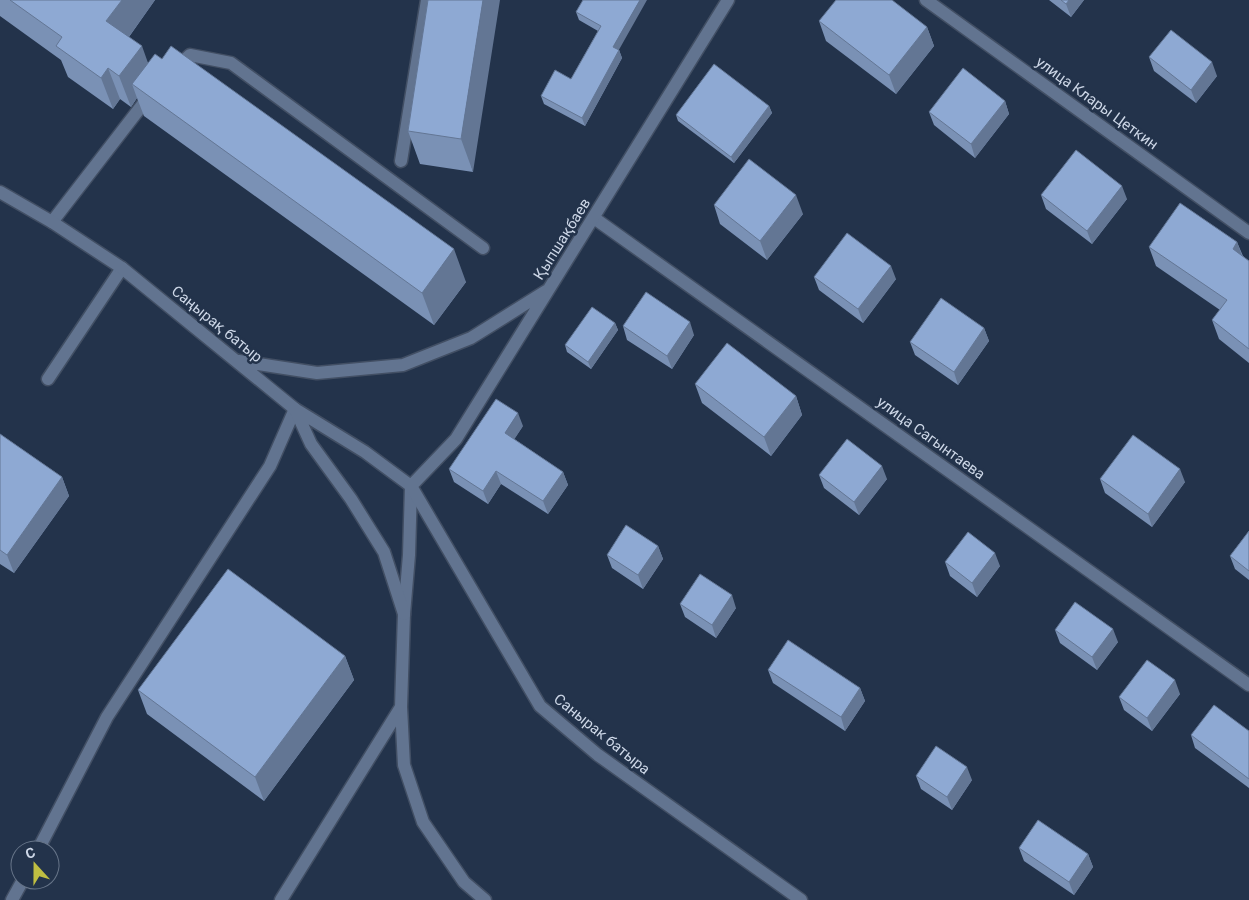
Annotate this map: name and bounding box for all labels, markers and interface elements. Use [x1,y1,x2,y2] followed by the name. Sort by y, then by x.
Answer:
[1032,53,1162,153] street label: улица Клары Цеткин
[530,195,594,283] street label: Қыпшақбаев
[168,282,266,366] street label: Саңырақ батыр
[873,393,989,483] street label: улица Сагынтаева
[550,690,654,778] street label: Санырак батыра
[10,840,60,890] north arrow
[23,844,37,862] text: С

